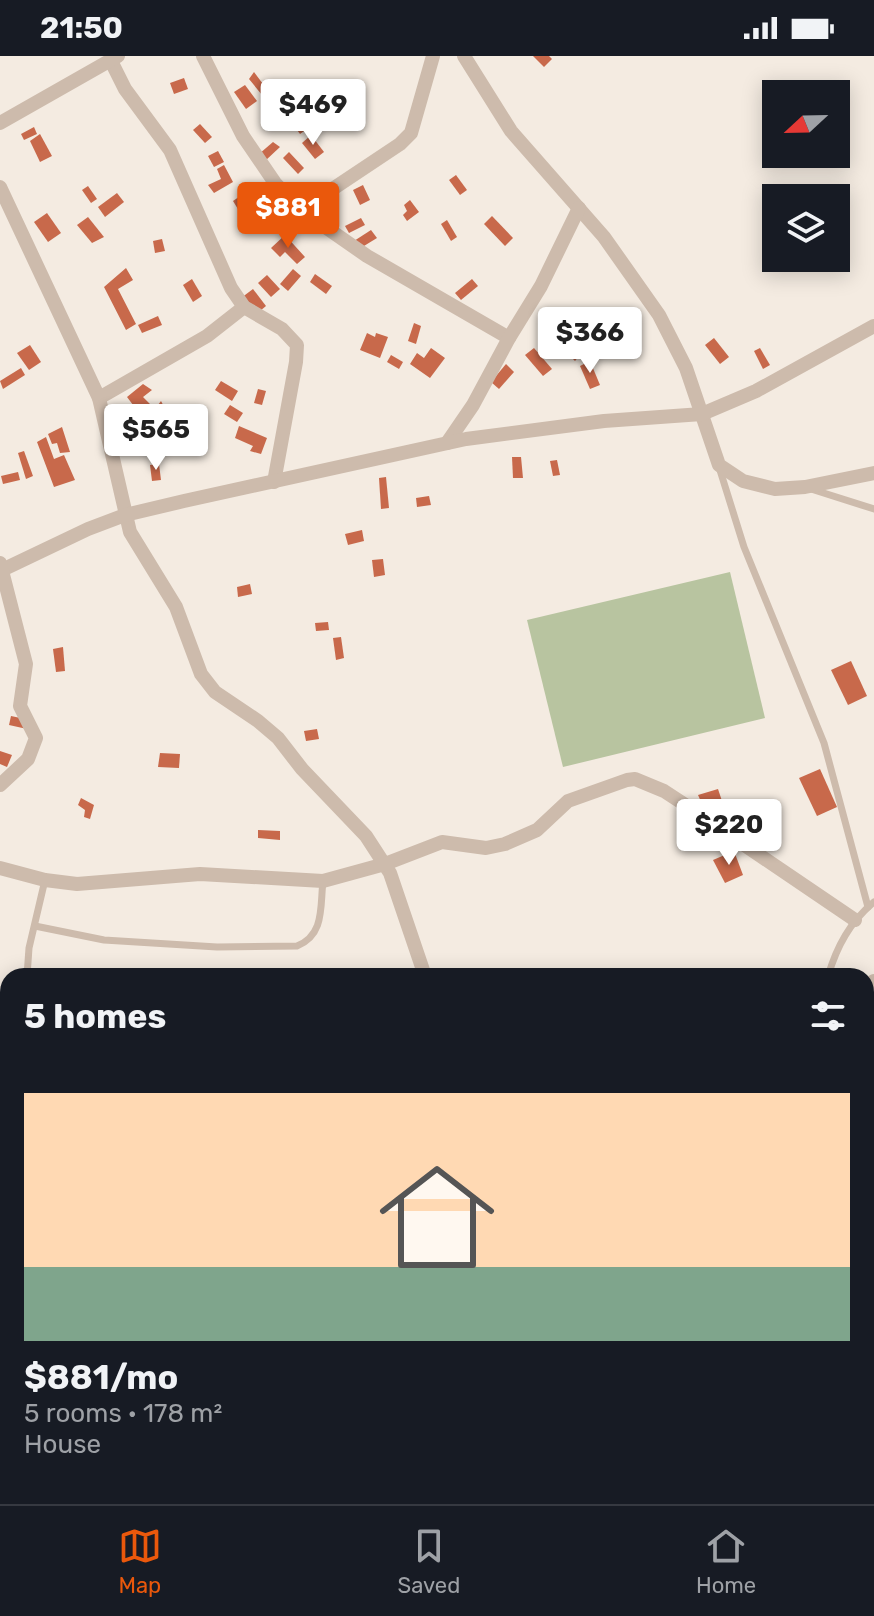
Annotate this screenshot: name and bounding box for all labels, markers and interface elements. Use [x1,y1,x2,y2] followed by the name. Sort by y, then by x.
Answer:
[40,10,123,46] text: 21:50
[266,79,360,147] pin: $469
[762,80,850,168] north arrow
[762,80,850,272] map controls
[279,89,347,120] text: $469
[241,182,335,250] pin: $881
[762,184,850,272] button: layers
[255,192,321,223] text: $881
[543,307,637,375] pin: $366
[556,317,624,348] text: $366
[109,404,203,472] pin: $565
[122,414,190,445] text: $565
[682,799,776,867] pin: $220
[695,809,763,840] text: $220
[806,994,850,1038] icon: filters
[24,996,166,1037] text: 5 homes
[365,1145,509,1289] icon: home
[24,1357,178,1398] text: $881/mo
[24,1398,222,1429] text: 5 rooms · 178 m²
[24,1429,101,1460] text: House
[118,1524,162,1599] tab: Map
[397,1524,460,1599] tab: Saved
[696,1524,756,1599] tab: Home

